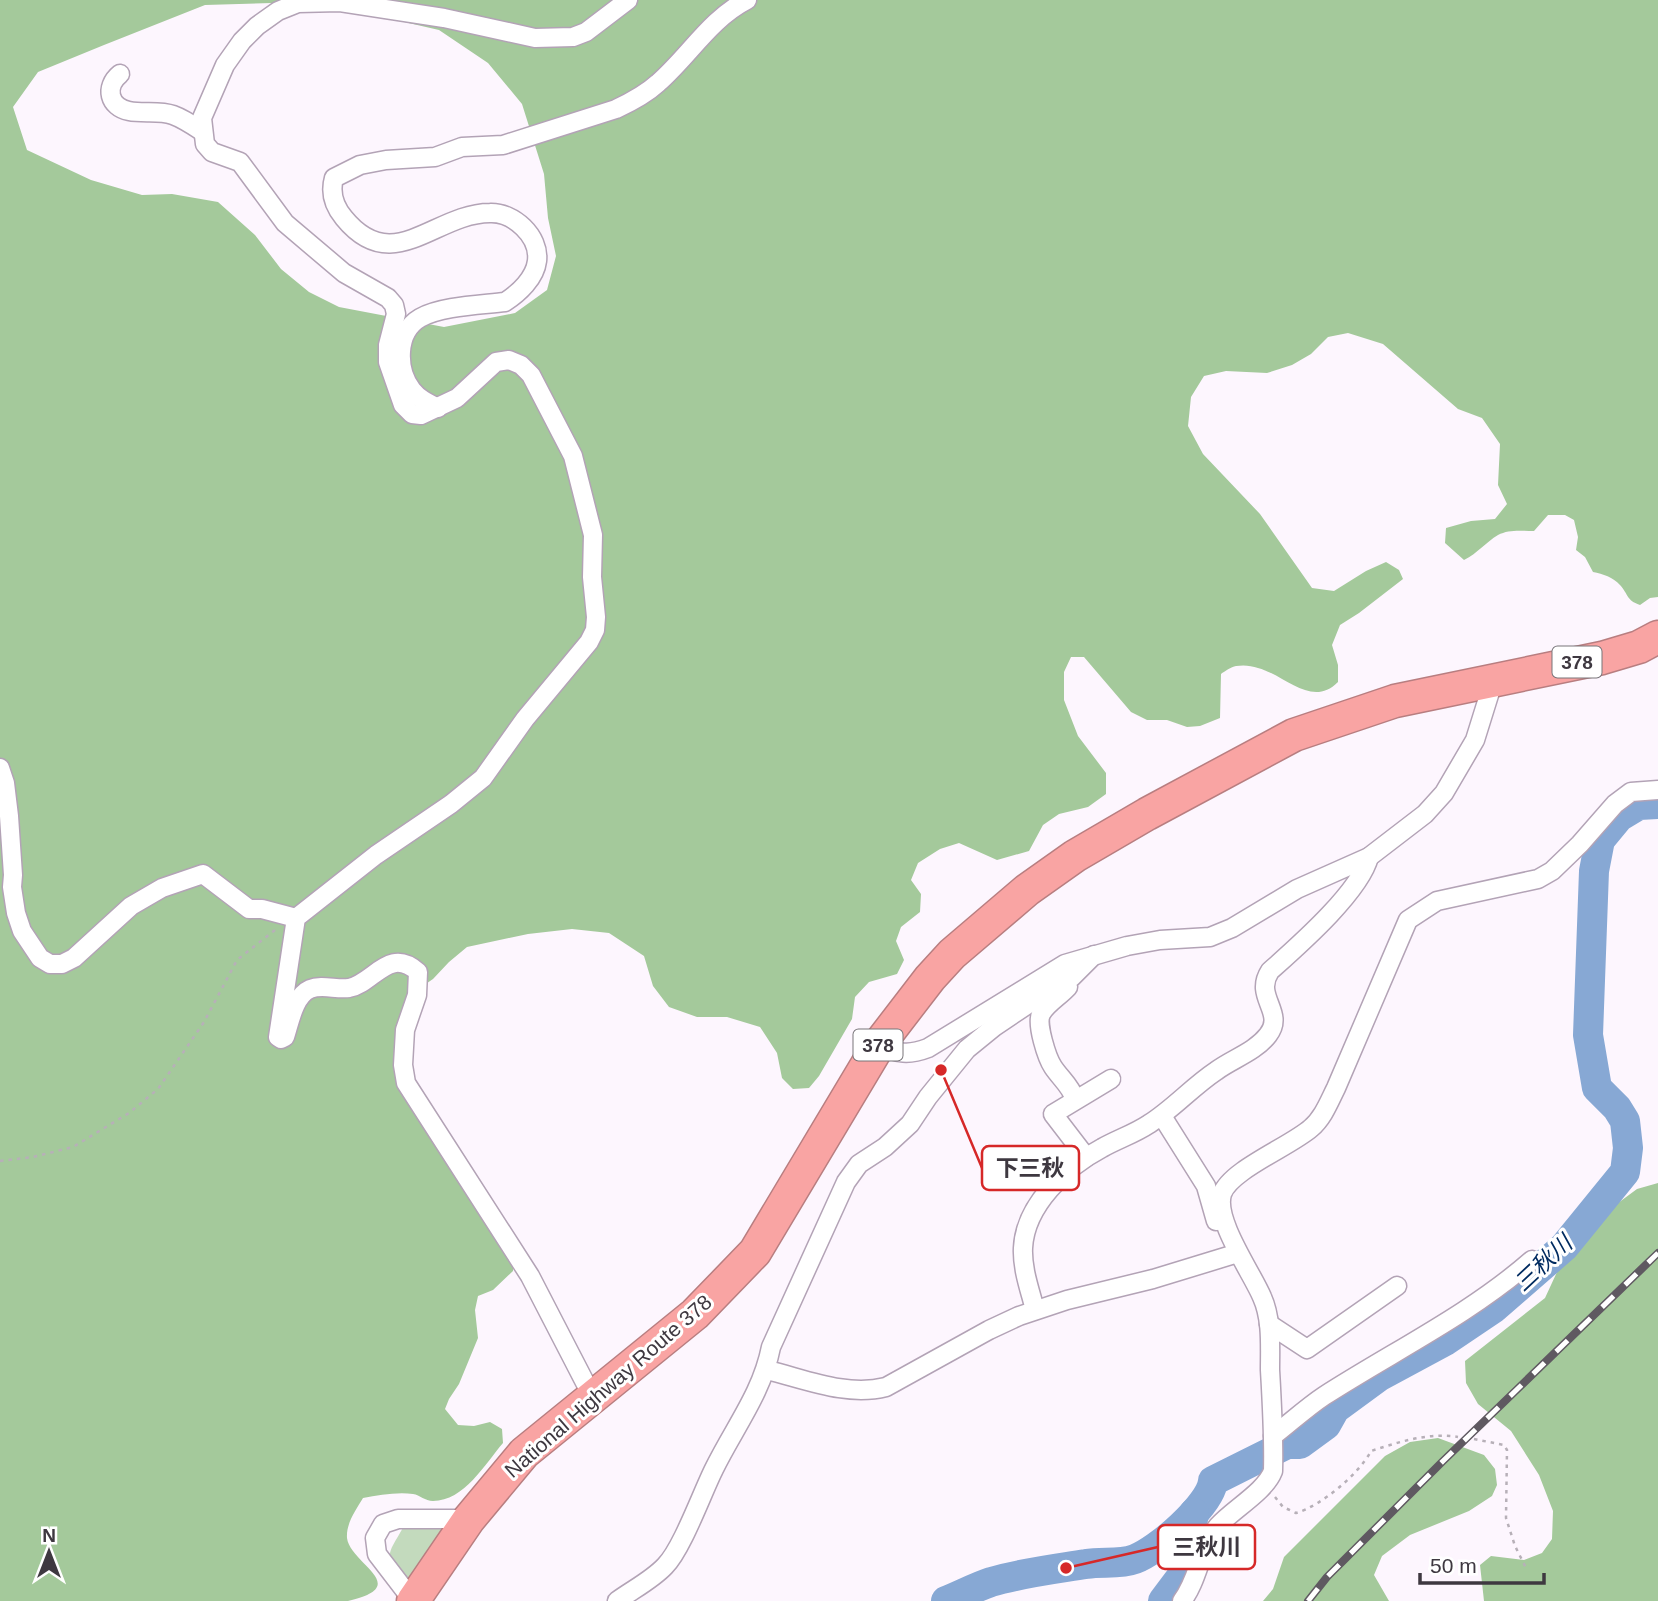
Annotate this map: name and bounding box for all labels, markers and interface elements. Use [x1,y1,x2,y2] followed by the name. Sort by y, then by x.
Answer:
[1552,646,1602,678] road number: 378
[854,1030,903,1060] road number: 378
[982,1146,1079,1190] callout: 下三秋
[996,1155,1065,1181] text: 下三秋
[1509,1228,1579,1296] water label: 三秋川
[500,1290,716,1482] street label: National Highway Route 378
[14,1517,84,1587] north arrow
[42,1525,56,1546] text: N
[1158,1525,1255,1569] callout: 三秋川
[1173,1534,1242,1560] text: 三秋川
[1420,1542,1544,1586] scale bar
[1430,1554,1477,1577] text: 50 m

